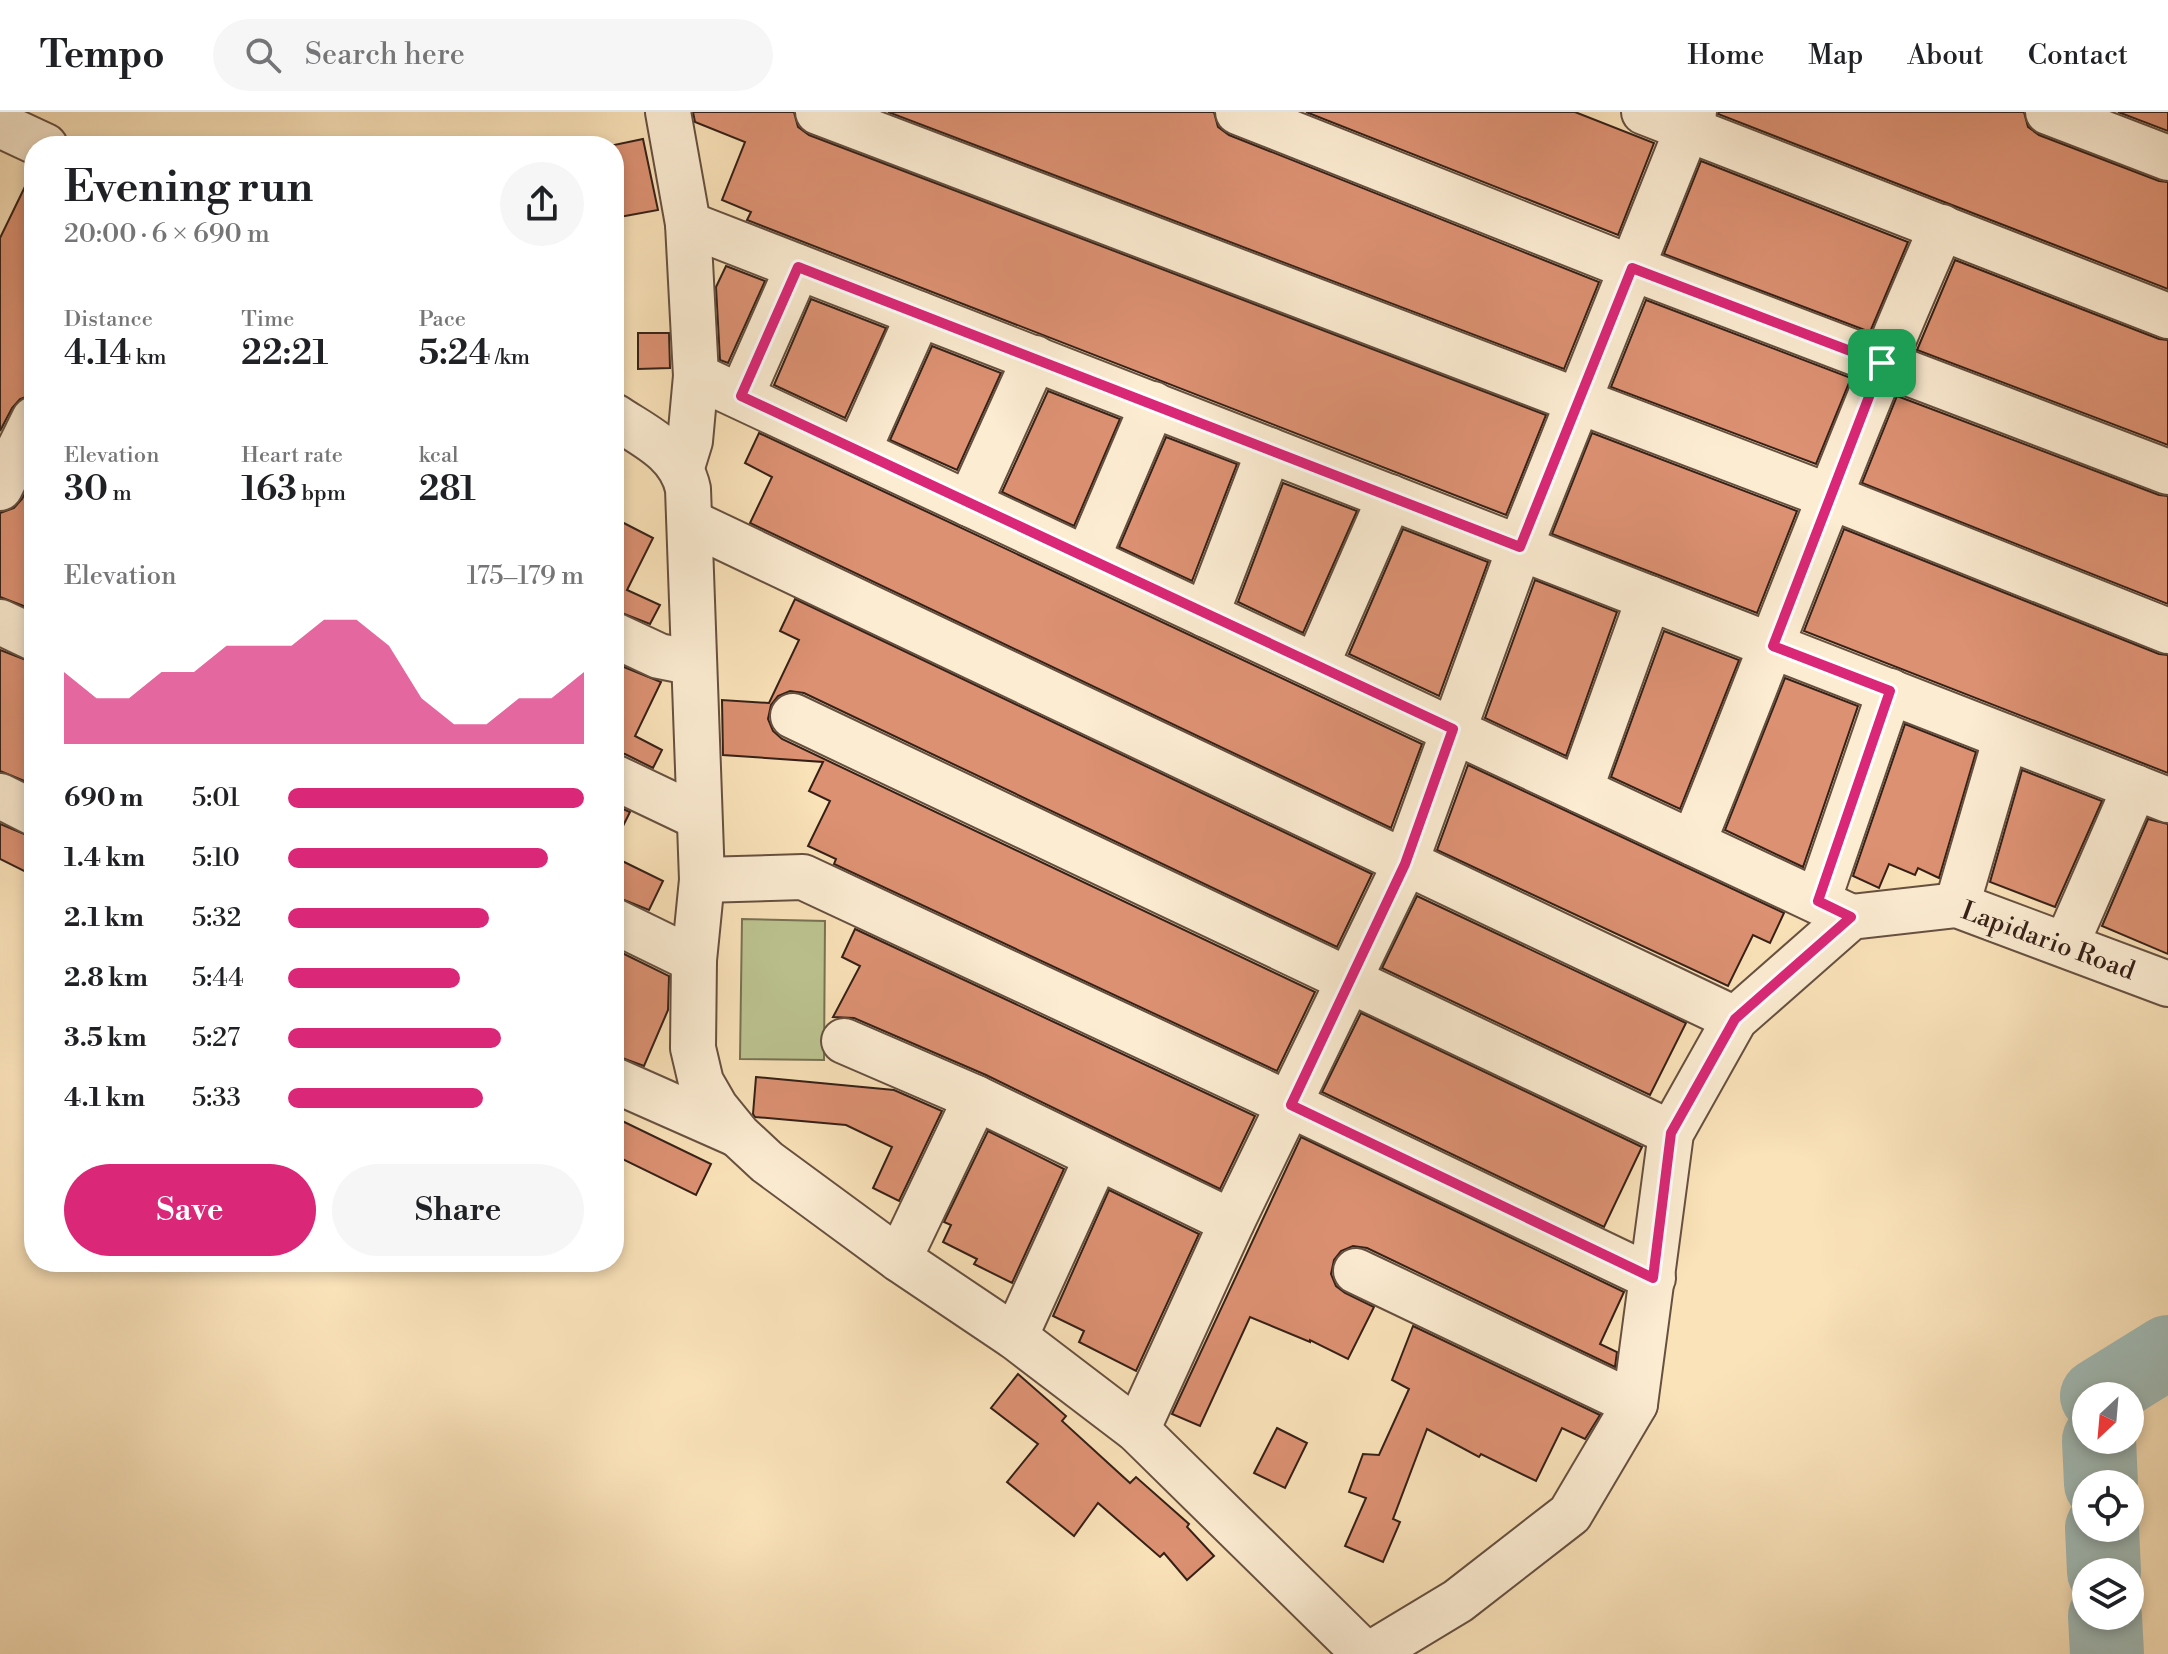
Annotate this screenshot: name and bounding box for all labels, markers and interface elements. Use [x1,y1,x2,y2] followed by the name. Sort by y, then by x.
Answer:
[213,19,773,91] search box
[40,32,165,79] text: Tempo
[241,33,285,77] icon: search
[305,36,465,74] text: Search here
[1688,38,1764,73] text: Home
[1808,38,1863,73] text: Map
[1907,38,1984,73] text: About
[2028,38,2128,73] text: Contact
[64,160,313,215] text: Evening run
[500,162,584,246] button: share
[64,218,270,250] text: 20:00 · 6 × 690 m
[64,306,153,333] text: Distance
[241,306,294,333] text: Time
[419,306,466,333] text: Pace
[1848,329,1916,397] pin
[64,333,131,375] text: 4.14
[241,333,328,375] text: 22:21
[419,333,491,375] text: 5:24
[1860,341,1904,385] icon: arrive
[131,344,167,371] text: km
[491,344,530,371] text: /km
[64,442,159,469] text: Elevation
[241,442,343,469] text: Heart rate
[419,442,459,469] text: kcal
[64,469,108,511] text: 30
[241,469,297,511] text: 163
[419,469,476,511] text: 281
[108,480,132,507] text: m
[297,480,346,507] text: bpm
[64,560,177,592] text: Elevation
[467,560,584,592] text: 175–179 m
[64,782,143,814] text: 690 m
[192,782,240,814] text: 5:01
[64,842,145,874] text: 1.4 km
[192,842,240,874] text: 5:10
[1957,895,2139,987] street label: Lapidario Road
[64,902,144,934] text: 2.1 km
[192,902,241,934] text: 5:32
[64,962,148,994] text: 2.8 km
[192,962,244,994] text: 5:44
[64,1022,147,1054] text: 3.5 km
[192,1022,240,1054] text: 5:27
[64,1082,145,1114] text: 4.1 km
[192,1082,241,1114] text: 5:33
[64,1164,316,1256] button: Save
[332,1164,584,1256] button: Share
[2072,1382,2144,1454] north arrow
[2072,1382,2144,1630] map controls
[2072,1470,2144,1542] button: locate
[2072,1558,2144,1630] button: layers

